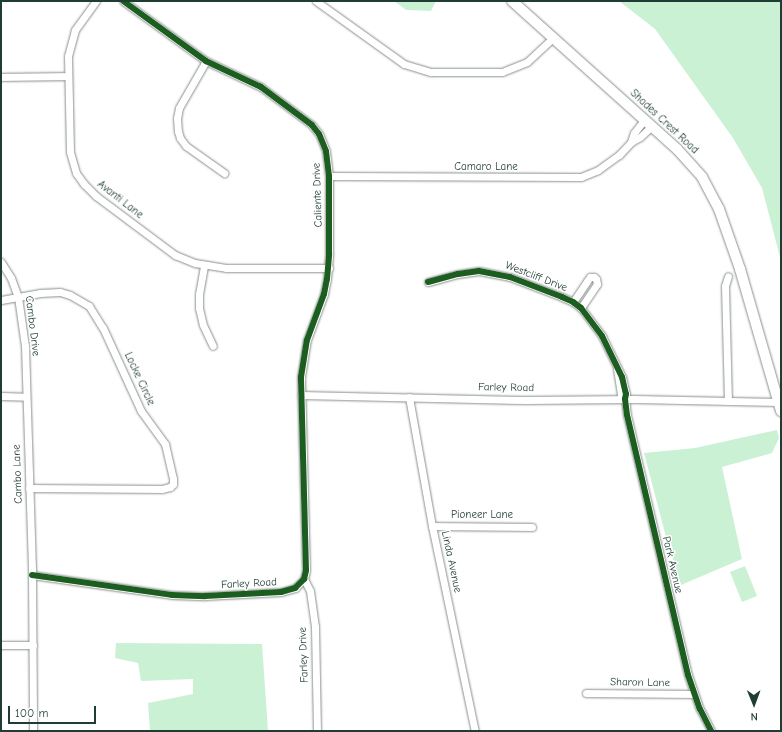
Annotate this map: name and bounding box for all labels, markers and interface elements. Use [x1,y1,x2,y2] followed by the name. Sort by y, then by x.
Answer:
[627,87,701,157] street label: Shades Crest Road
[454,160,518,174] street label: Camaro Lane
[310,162,326,228] street label: Caliente Drive
[94,178,146,222] street label: Avanti Lane
[503,259,569,295] street label: Westcliff Drive
[22,295,42,357] street label: Cambo Drive
[121,350,157,408] street label: Locke Circle
[478,381,534,395] street label: Farley Road
[10,444,26,504] street label: Cambo Lane
[451,508,513,522] street label: Pioneer Lane
[438,530,464,594] street label: Linda Avenue
[659,535,685,595] street label: Park Avenue
[221,576,277,592] street label: Farley Road
[296,627,312,683] street label: Farley Drive
[610,676,670,690] street label: Sharon Lane
[734,684,774,724] north arrow
[10,698,98,724] scale bar
[15,706,48,720] text: 100 m
[751,710,758,723] text: N

